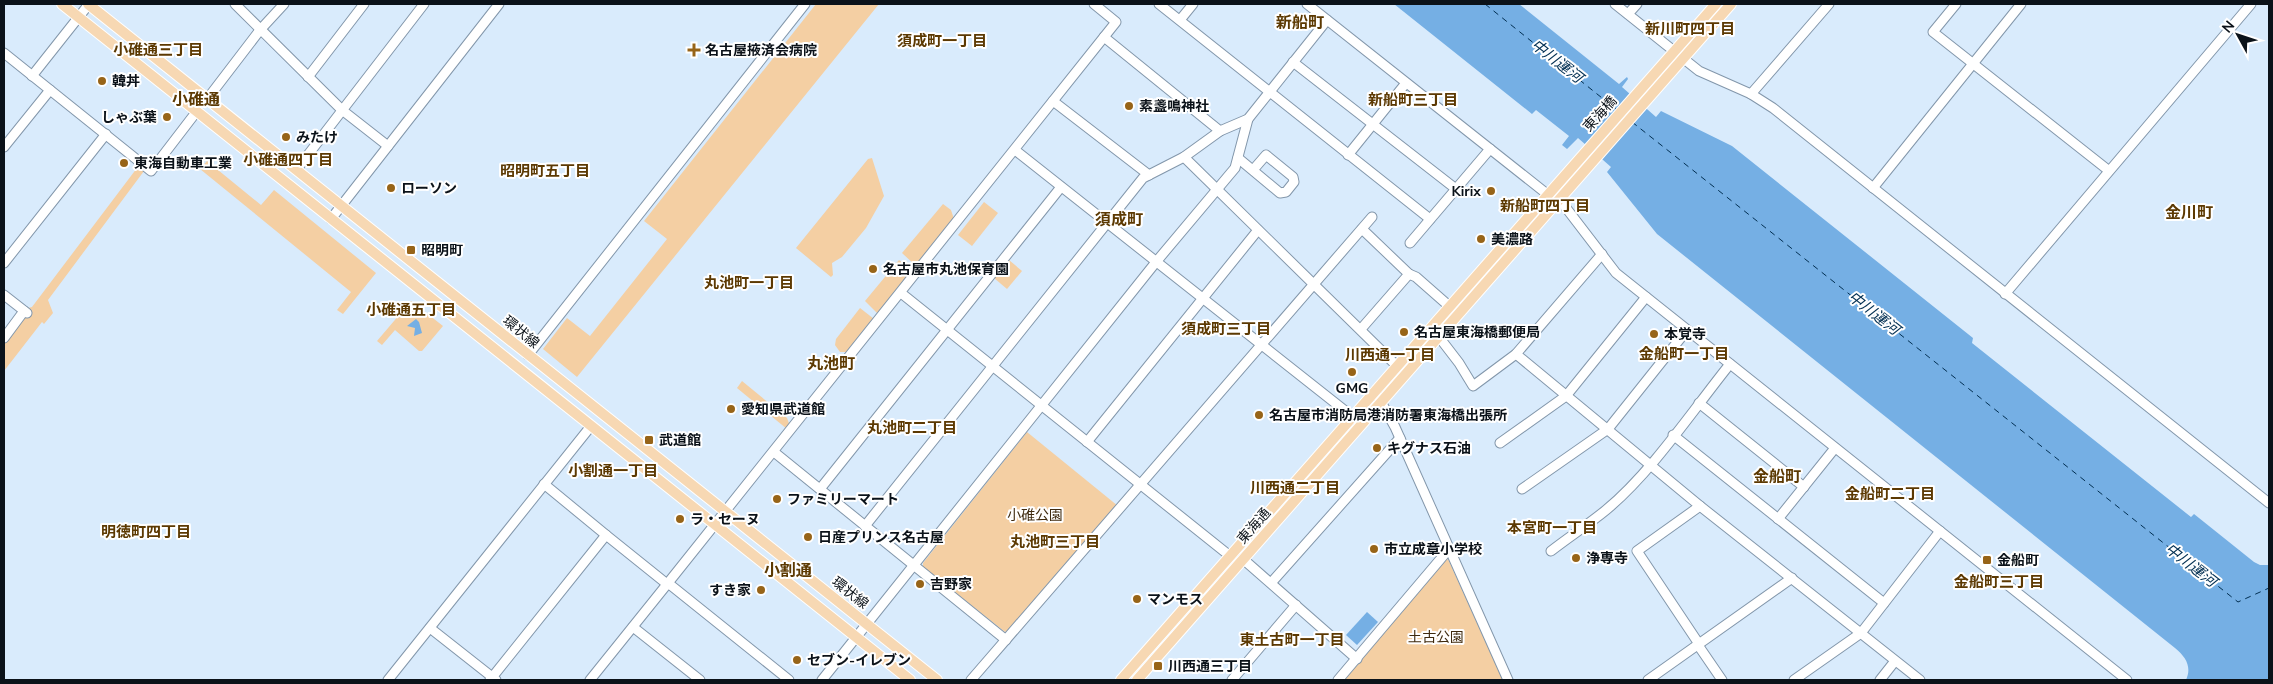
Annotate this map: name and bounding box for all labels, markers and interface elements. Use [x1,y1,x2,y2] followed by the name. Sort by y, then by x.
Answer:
[2213,10,2263,60] north arrow
[1276,12,1324,34] district label: 新船町
[2218,17,2239,37] text: N
[1645,19,1735,39] district label: 新川町四丁目
[897,31,987,51] district label: 須成町一丁目
[1527,35,1589,89] water label: 中川運河
[113,40,203,60] district label: 小碓通三丁目
[705,41,817,60] place label: 名古屋掖済会病院
[687,43,701,57] marker: 名古屋掖済会病院
[112,72,140,91] place label: 韓丼
[96,75,108,87] marker: 韓丼
[172,89,220,111] district label: 小碓通
[1368,90,1458,110] district label: 新船町三丁目
[1579,92,1621,136] street label: 東海橋
[1139,97,1209,116] place label: 素盞鳴神社
[1123,100,1135,112] marker: 素盞鳴神社
[101,108,157,127] place label: しゃぶ葉
[161,111,173,123] marker: しゃぶ葉
[296,128,338,147] place label: みたけ
[280,131,292,143] marker: みたけ
[243,150,333,170] district label: 小碓通四丁目
[134,154,232,173] place label: 東海自動車工業
[118,157,130,169] marker: 東海自動車工業
[500,161,590,181] district label: 昭明町五丁目
[401,179,457,198] place label: ローソン
[385,182,397,194] marker: ローソン
[1451,182,1481,201] place label: Kirix
[1485,185,1497,197] marker: Kirix
[1500,196,1590,216] district label: 新船町四丁目
[2165,202,2213,224] district label: 金川町
[1095,209,1143,231] district label: 須成町
[1491,230,1533,249] place label: 美濃路
[1475,233,1487,245] marker: 美濃路
[421,241,463,260] place label: 昭明町
[405,244,417,256] marker: 昭明町
[883,260,1009,279] place label: 名古屋市丸池保育園
[867,263,879,275] marker: 名古屋市丸池保育園
[704,273,794,293] district label: 丸池町一丁目
[1844,287,1906,341] water label: 中川運河
[366,300,456,320] district label: 小碓通五丁目
[499,311,543,353] street label: 環状線
[1181,319,1271,339] district label: 須成町三丁目
[1414,323,1540,342] place label: 名古屋東海橋郵便局
[1664,325,1706,344] place label: 本覚寺
[1398,326,1410,338] marker: 名古屋東海橋郵便局
[1648,328,1660,340] marker: 本覚寺
[1639,344,1729,364] district label: 金船町一丁目
[1345,345,1435,365] district label: 川西通一丁目
[807,353,855,375] district label: 丸池町
[1346,366,1358,378] marker: GMG
[1336,379,1368,398] place label: GMG
[741,400,825,419] place label: 愛知県武道館
[725,403,737,415] marker: 愛知県武道館
[1269,406,1507,425] place label: 名古屋市消防局港消防署東海橋出張所
[1253,409,1265,421] marker: 名古屋市消防局港消防署東海橋出張所
[867,418,957,438] district label: 丸池町二丁目
[659,431,701,450] place label: 武道館
[643,434,655,446] marker: 武道館
[1387,439,1471,458] place label: キグナス石油
[1371,442,1383,454] marker: キグナス石油
[568,461,658,481] district label: 小割通一丁目
[1753,466,1801,488] district label: 金船町
[1250,478,1340,498] district label: 川西通二丁目
[1845,484,1935,504] district label: 金船町二丁目
[787,490,899,509] place label: ファミリーマート
[771,493,783,505] marker: ファミリーマート
[1233,504,1275,548] street label: 東海通
[1007,506,1063,525] park label: 小碓公園
[690,510,760,529] place label: ラ・セーヌ
[674,513,686,525] marker: ラ・セーヌ
[1507,518,1597,538] district label: 本宮町一丁目
[101,522,191,542] district label: 明徳町四丁目
[818,528,944,547] place label: 日産プリンス名古屋
[802,531,814,543] marker: 日産プリンス名古屋
[1010,532,1100,552] district label: 丸池町三丁目
[2161,539,2223,593] water label: 中川運河
[1384,540,1482,559] place label: 市立成章小学校
[1368,543,1380,555] marker: 市立成章小学校
[1586,549,1628,568] place label: 浄専寺
[1997,551,2039,570] place label: 金船町
[1570,552,1582,564] marker: 浄専寺
[1981,554,1993,566] marker: 金船町
[764,560,812,582] district label: 小割通
[1954,572,2044,592] district label: 金船町三丁目
[828,573,872,613] street label: 環状線
[930,575,972,594] place label: 吉野家
[914,578,926,590] marker: 吉野家
[709,581,751,600] place label: すき家
[755,584,767,596] marker: すき家
[1147,590,1203,609] place label: マンモス
[1131,593,1143,605] marker: マンモス
[1408,628,1464,647] park label: 土古公園
[1239,630,1345,650] district label: 東土古町一丁目
[807,651,911,670] place label: セブン-イレブン
[791,654,803,666] marker: セブン-イレブン
[1168,657,1252,676] place label: 川西通三丁目
[1152,660,1164,672] marker: 川西通三丁目

